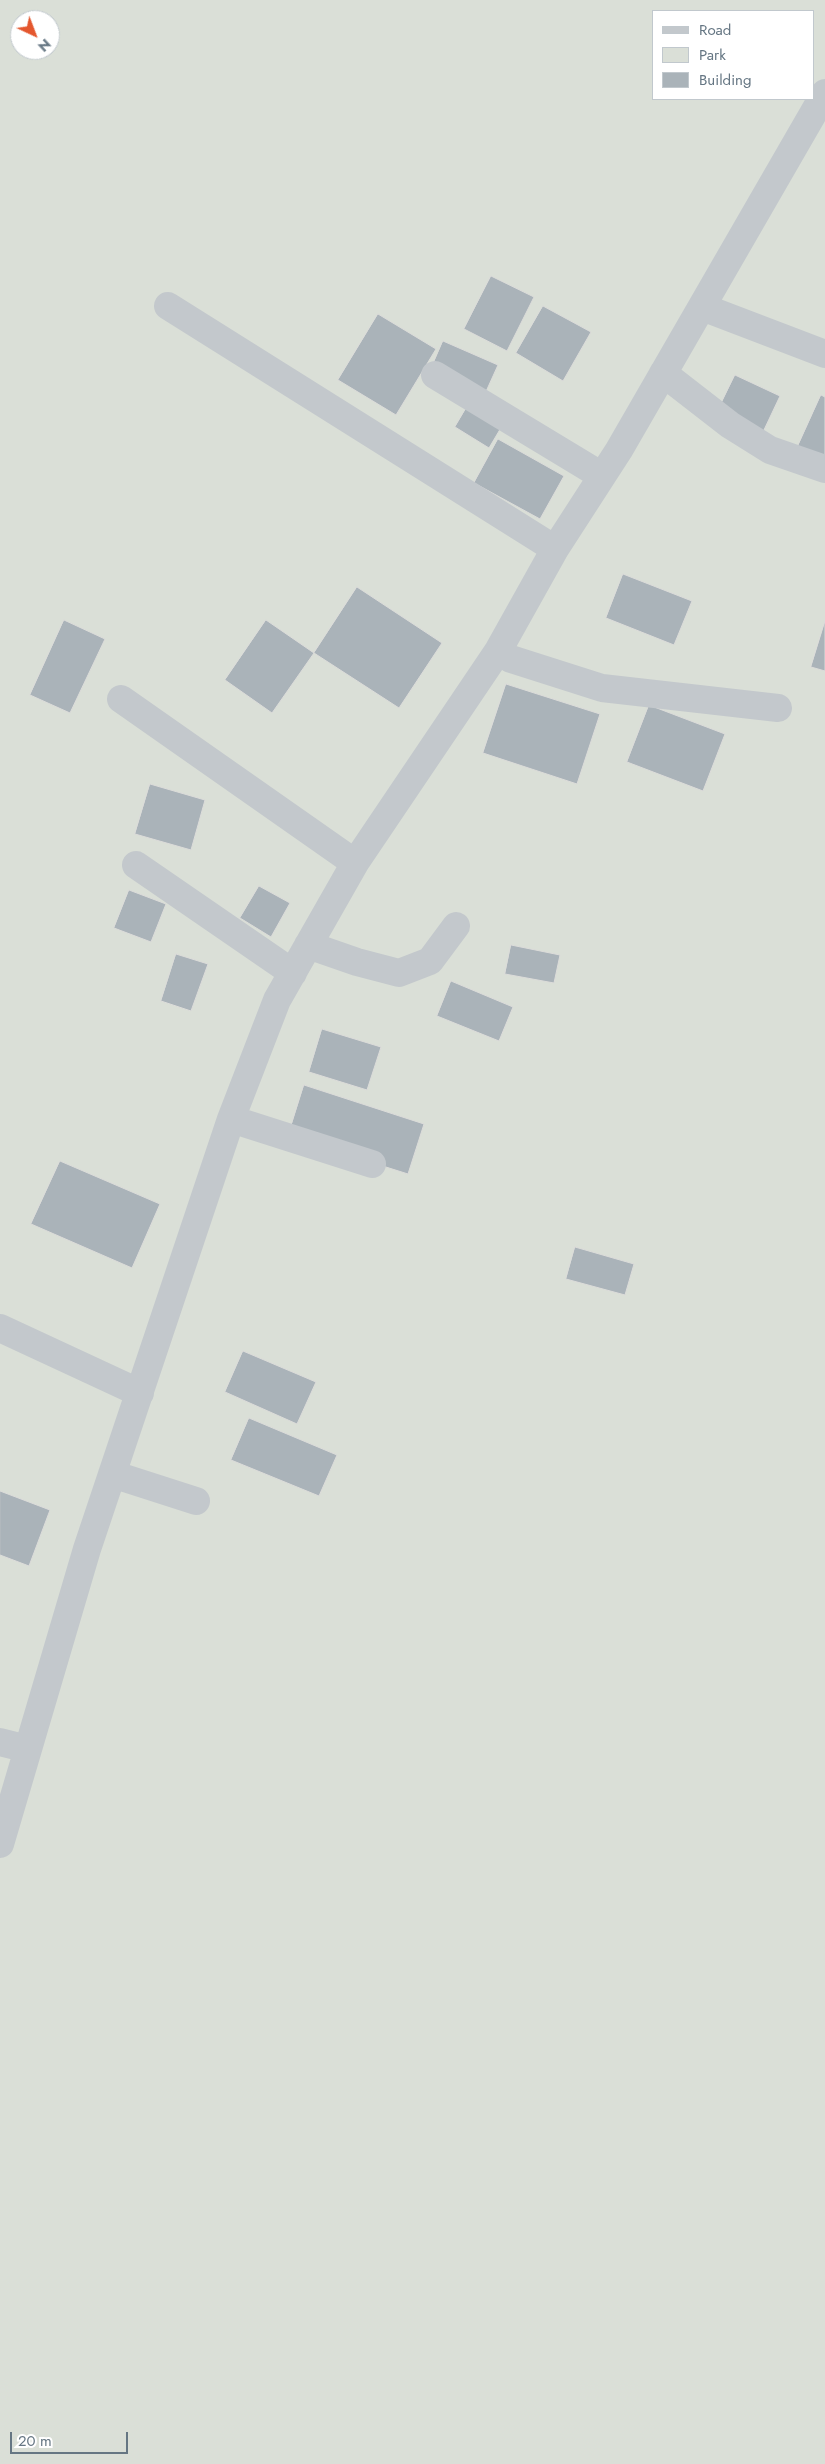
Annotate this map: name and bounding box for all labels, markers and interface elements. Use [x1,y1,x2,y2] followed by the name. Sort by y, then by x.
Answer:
[10,10,60,60] north arrow
[652,10,815,100] legend
[699,19,731,41] text: Road
[34,34,55,56] text: N
[699,44,726,66] text: Park
[699,69,751,91] text: Building
[12,2422,130,2454] scale bar
[18,2430,52,2452] text: 20 m

